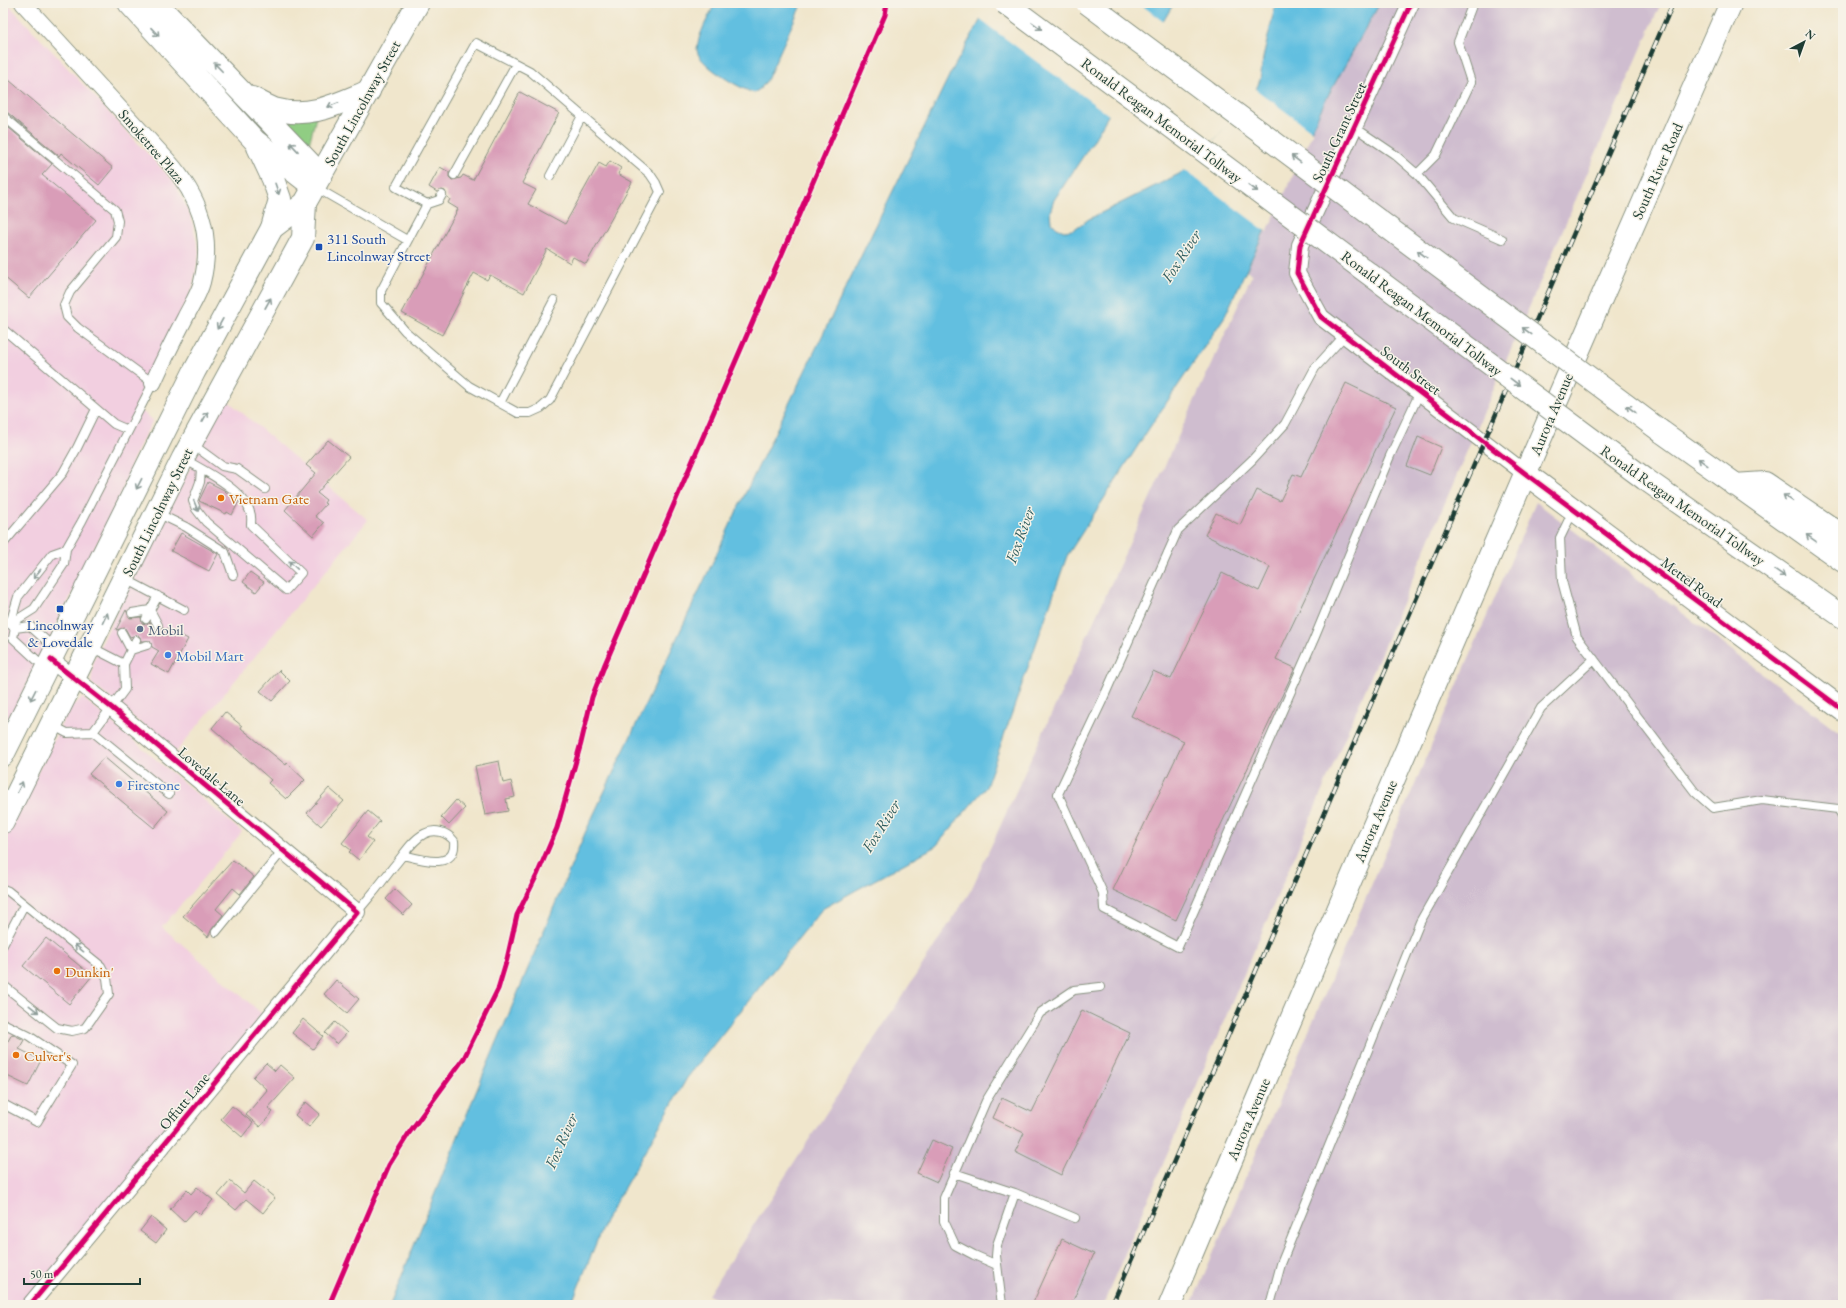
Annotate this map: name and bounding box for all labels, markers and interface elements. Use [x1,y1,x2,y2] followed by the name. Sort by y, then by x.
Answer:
[1031,22,1042,30] one-way arrow
[1784,22,1824,62] north arrow
[1803,26,1819,43] text: N
[150,27,160,37] one-way arrow
[320,37,405,169] street label: South Lincolnway Street
[1078,53,1247,187] street label: Ronald Reagan Memorial Tollway
[213,62,223,72] one-way arrow
[1308,79,1371,185] street label: South Grant Street
[327,102,339,110] one-way arrow
[115,105,189,187] street label: Smoketree Plaza
[1627,119,1687,222] street label: South River Road
[289,142,299,152] one-way arrow
[1290,155,1301,163] one-way arrow
[273,183,281,195] one-way arrow
[1248,183,1259,192] one-way arrow
[1156,225,1206,287] water label: Fox River
[327,229,430,265] place label: 311 South Lincolnway Street
[314,242,324,252] marker: 311 South Lincolnway Street
[1338,246,1507,380] street label: Ronald Reagan Memorial Tollway
[1417,249,1428,258] one-way arrow
[264,297,272,309] one-way arrow
[215,318,223,330] one-way arrow
[1521,327,1532,335] one-way arrow
[1377,341,1445,399] street label: South Street
[1525,370,1577,459] street label: Aurora Avenue
[1509,378,1520,387] one-way arrow
[1625,405,1636,413] one-way arrow
[202,411,209,423] one-way arrow
[1597,441,1769,570] street label: Ronald Reagan Memorial Tollway
[118,444,196,579] street label: South Lincolnway Street
[1698,458,1709,466] one-way arrow
[134,478,142,490] one-way arrow
[229,489,309,508] place label: Vietnam Gate
[216,493,226,503] marker: Vietnam Gate
[1782,494,1793,502] one-way arrow
[192,500,200,512] one-way arrow
[1000,503,1040,567] water label: Fox River
[1806,534,1817,542] one-way arrow
[1657,553,1727,612] street label: Mettel Road
[288,560,298,570] one-way arrow
[33,568,41,579] one-way arrow
[1775,569,1786,577] one-way arrow
[55,604,65,614] marker: Lincolnway & Lovedale
[102,612,109,624] one-way arrow
[27,615,94,651] place label: Lincolnway & Lovedale
[148,620,184,639] place label: Mobil
[135,624,145,634] marker: Mobil
[176,646,244,665] place label: Mobil Mart
[163,650,173,660] marker: Mobil Mart
[29,689,36,701] one-way arrow
[174,742,250,810] street label: Lovedale Lane
[127,775,180,794] place label: Firestone
[1349,777,1401,866] street label: Aurora Avenue
[114,779,124,789] marker: Firestone
[17,782,24,794] one-way arrow
[856,795,906,857] water label: Fox River
[73,944,84,953] one-way arrow
[65,962,114,981] place label: Dunkin'
[52,966,62,976] marker: Dunkin'
[28,1005,39,1014] one-way arrow
[24,1046,71,1065] place label: Culver's
[11,1050,21,1060] marker: Culver's
[155,1068,214,1134] street label: Offutt Lane
[1222,1075,1274,1164] street label: Aurora Avenue
[539,1109,583,1173] water label: Fox River
[24,1260,140,1286] scale bar
[30,1266,54,1282] text: 50 m

